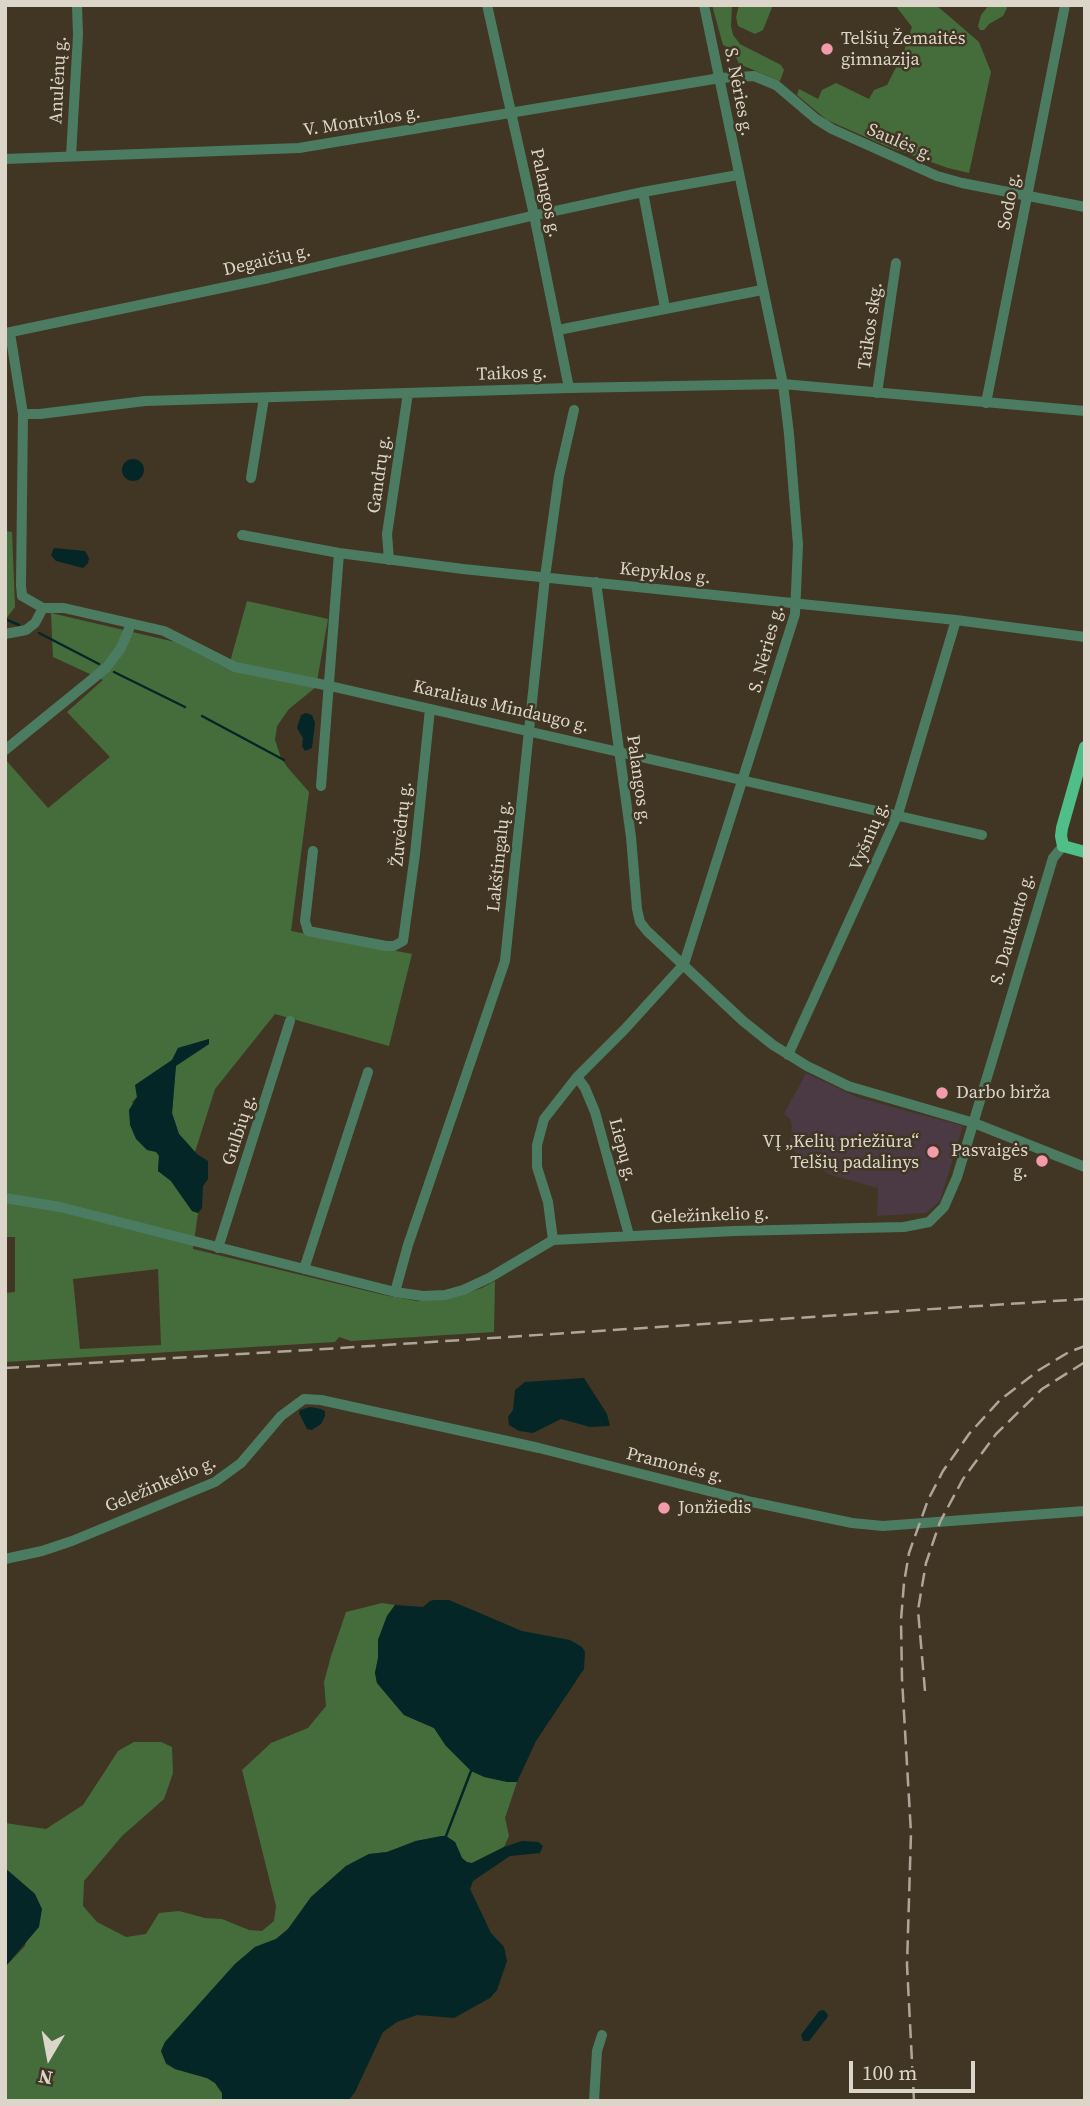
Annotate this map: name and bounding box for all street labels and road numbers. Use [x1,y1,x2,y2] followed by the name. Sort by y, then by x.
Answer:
[46,35,72,125] street label: Anulėnų g.
[719,46,757,138] street label: S. Nėries g.
[302,102,422,142] street label: V. Montvilos g.
[863,119,937,167] street label: Saulės g.
[525,146,565,240] street label: Palangos g.
[994,170,1026,232] street label: Sodo g.
[221,240,313,282] street label: Degaičių g.
[854,281,888,371] street label: Taikos skg.
[476,362,548,386] street label: Taikos g.
[364,433,396,515] street label: Gandrų g.
[618,558,712,590] street label: Kepyklos g.
[745,603,789,695] street label: S. Nėries g.
[411,676,591,738] street label: Karaliaus Mindaugo g.
[621,734,655,826] street label: Palangos g.
[387,781,417,867] street label: Žuvėdrų g.
[846,798,894,874] street label: Vyšnių g.
[483,799,517,913] street label: Lakštingalų g.
[987,871,1039,987] street label: S. Daukanto g.
[218,1092,262,1168] street label: Gulbių g.
[603,1116,641,1184] street label: Liepų g.
[651,1203,769,1229] street label: Geležinkelio g.
[624,1443,726,1489] street label: Pramonės g.
[102,1452,220,1518] street label: Geležinkelio g.

